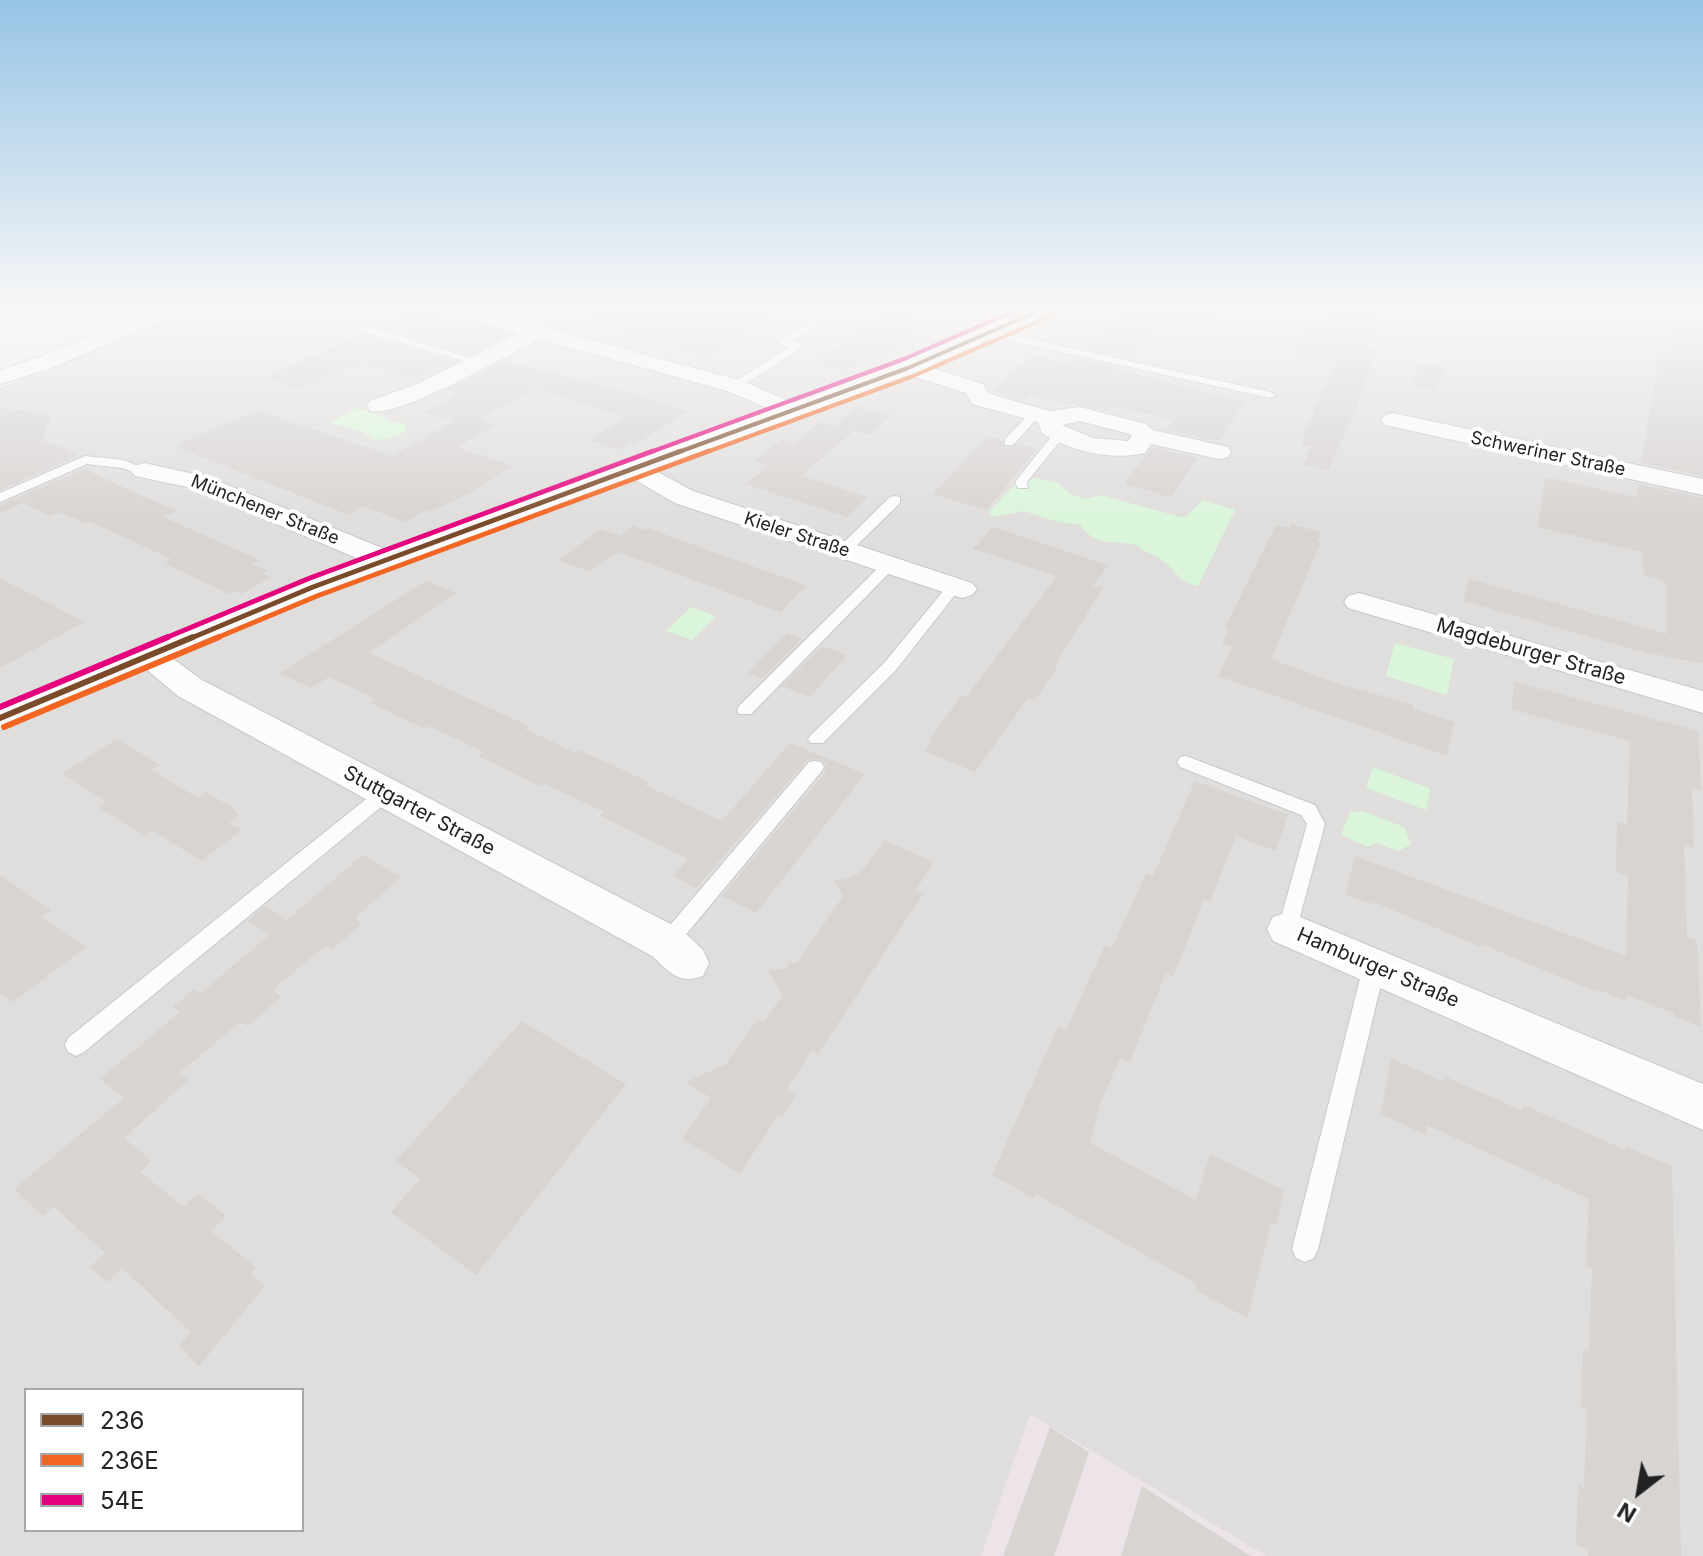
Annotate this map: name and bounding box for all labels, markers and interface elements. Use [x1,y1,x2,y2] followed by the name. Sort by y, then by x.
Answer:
[1469,427,1627,481] street label: Schweriner Straße
[188,470,342,550] street label: Münchener Straße
[741,508,853,562] street label: Kieler Straße
[1434,613,1628,691] street label: Magdeburger Straße
[339,761,499,861] street label: Stuttgarter Straße
[1293,923,1463,1013] street label: Hamburger Straße
[24,1388,304,1532] legend
[100,1406,144,1435] text: 236
[100,1446,159,1475] text: 236E
[1599,1452,1679,1532] north arrow
[100,1486,145,1515] text: 54E
[1613,1497,1641,1528] text: N

